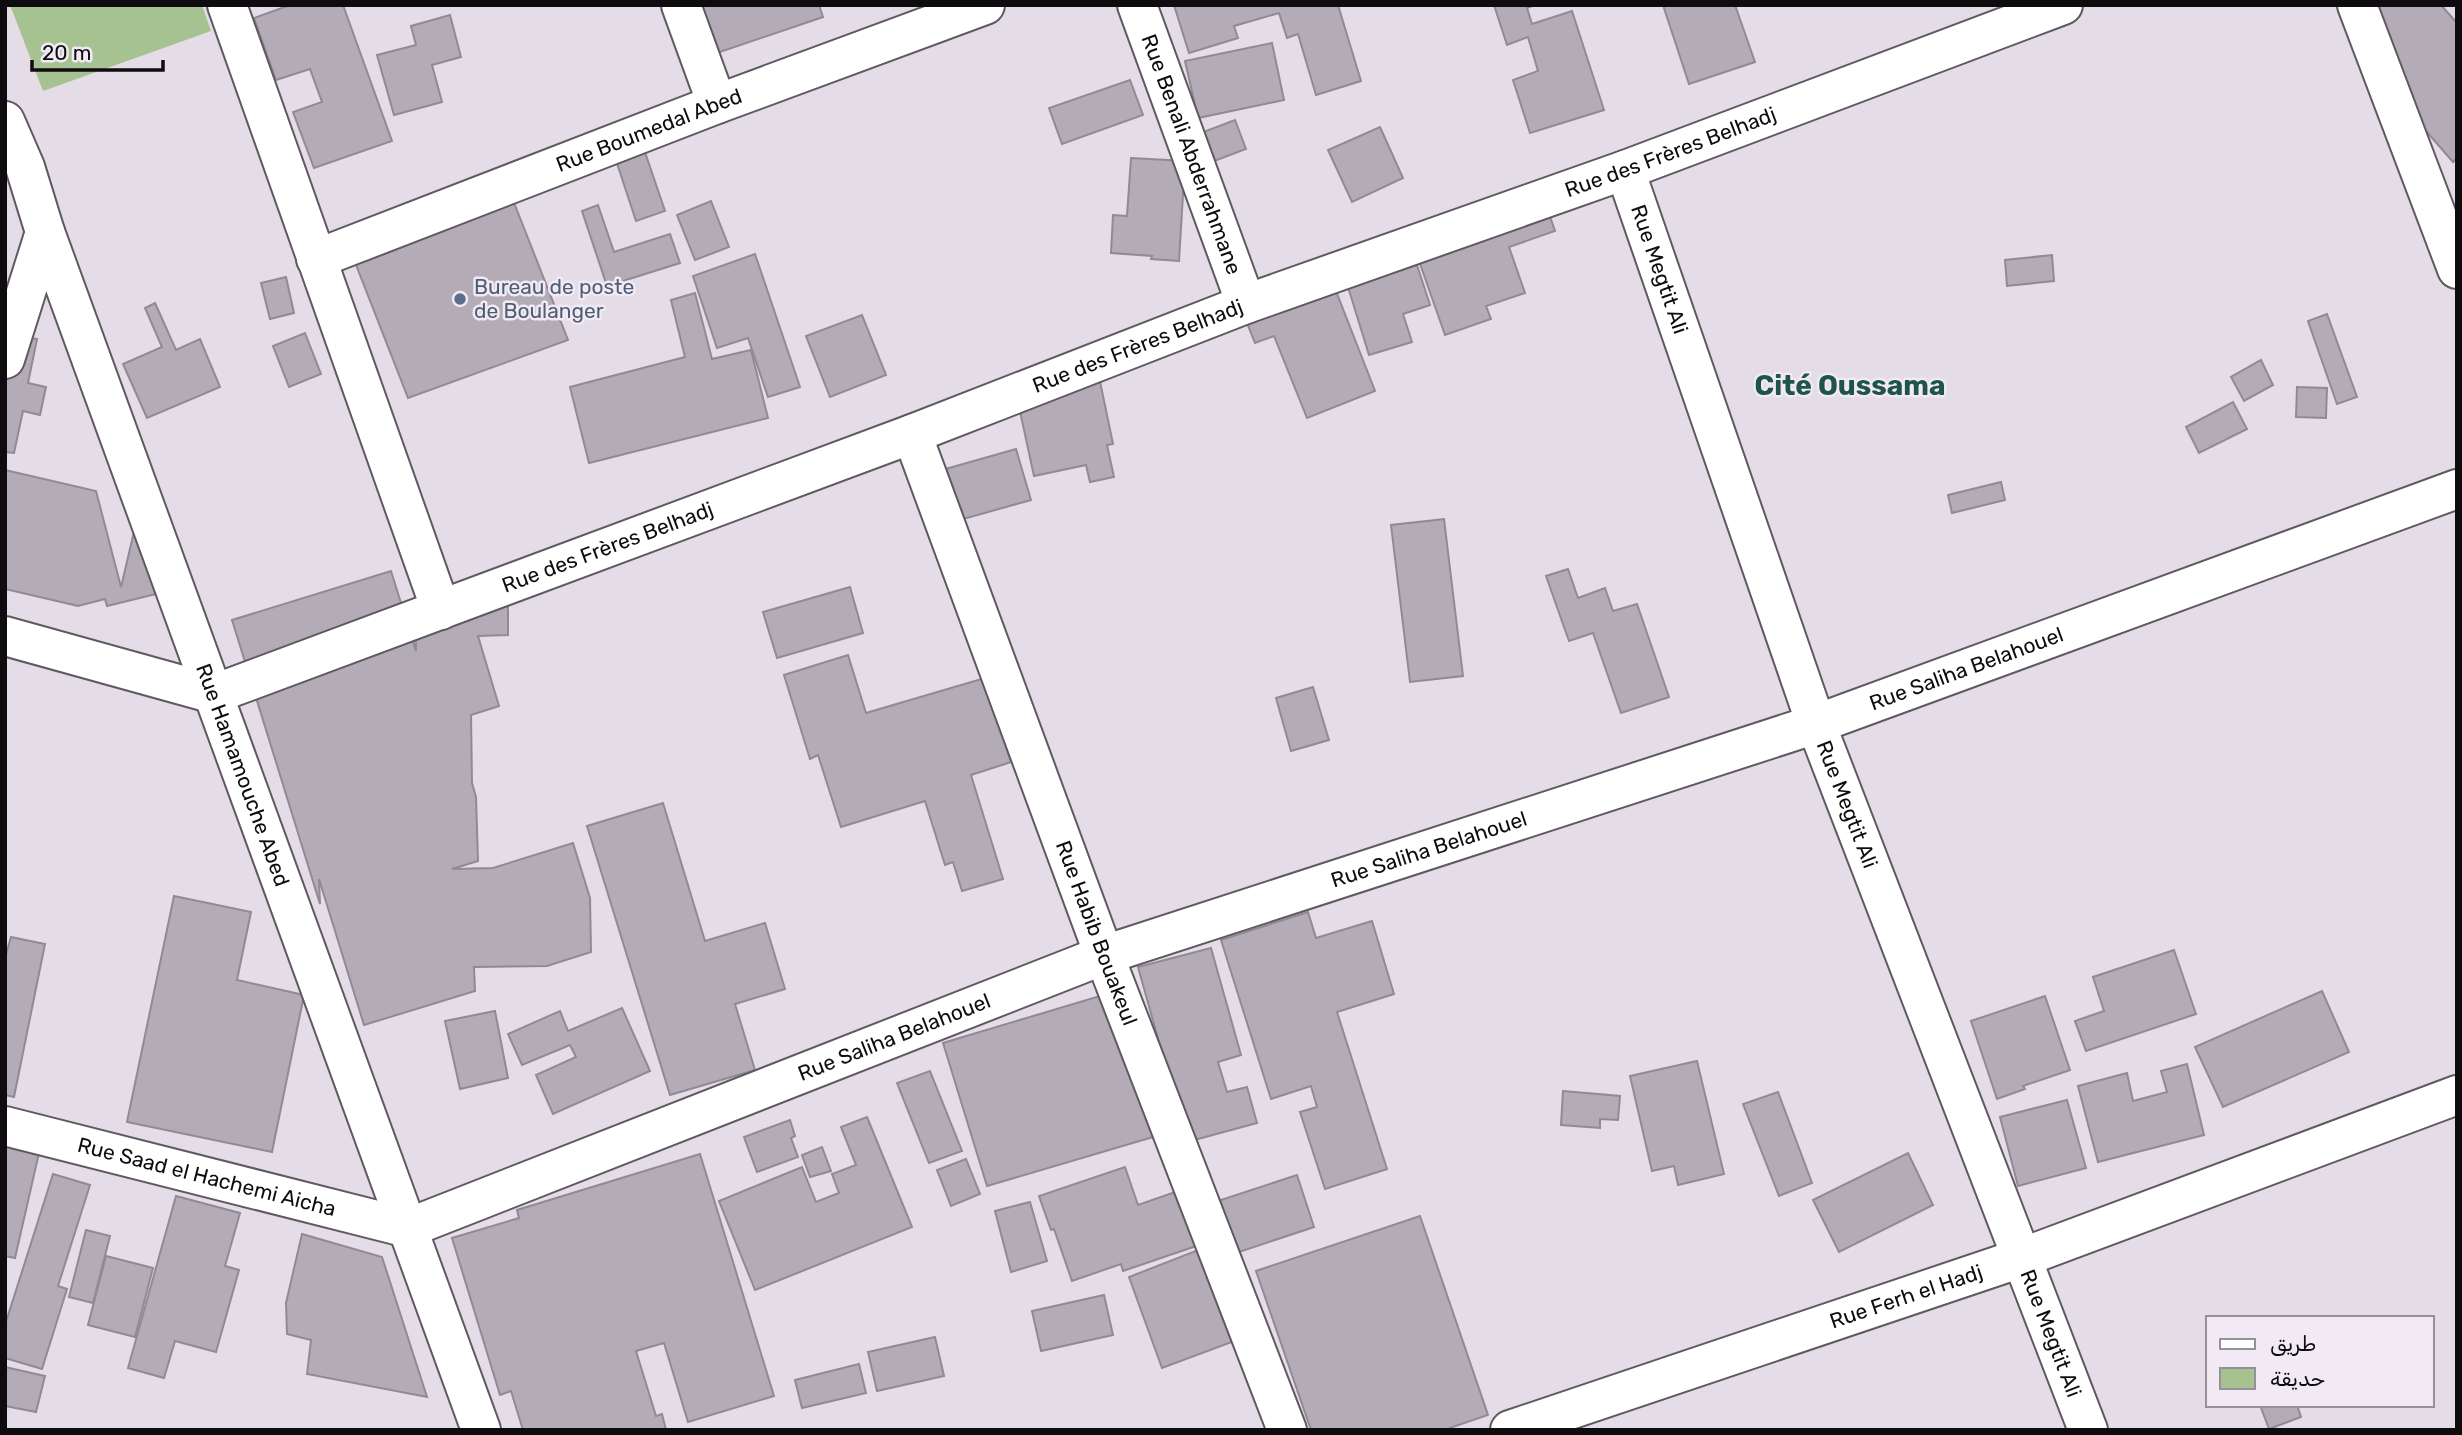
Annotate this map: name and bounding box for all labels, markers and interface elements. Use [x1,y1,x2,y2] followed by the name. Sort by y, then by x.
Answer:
[32,28,163,72] scale bar
[1137,31,1247,278] street label: Rue Benali Abderrahmane
[42,40,91,65] text: 20 m
[552,83,745,177] street label: Rue Boumedal Abed
[1561,101,1780,202] street label: Rue des Frères Belhadj
[1626,201,1693,337] street label: Rue Megtit Ali
[474,274,634,323] place label: Bureau de poste de Boulanger
[452,291,468,307] marker: Bureau de poste de Boulanger
[1029,293,1246,398] street label: Rue des Frères Belhadj
[1755,369,1945,402] district label: Cité Oussama
[498,496,717,598] street label: Rue des Frères Belhadj
[1866,621,2067,715] street label: Rue Saliha Belahouel
[191,660,295,890] street label: Rue Hamamouche Abed
[1811,737,1883,871] street label: Rue Megtit Ali
[1328,806,1530,893] street label: Rue Saliha Belahouel
[1051,837,1143,1029] street label: Rue Habib Bouakeul
[794,988,994,1086] street label: Rue Saliha Belahouel
[75,1132,339,1221] street label: Rue Saad el Hachemi Aicha
[1826,1259,1986,1333] street label: Rue Ferh el Hadj
[2015,1266,2087,1401] street label: Rue Megtit Ali
[2206,1316,2434,1407] legend
[2270,1331,2316,1356] text: طريق
[2270,1366,2325,1391] text: حديقة

